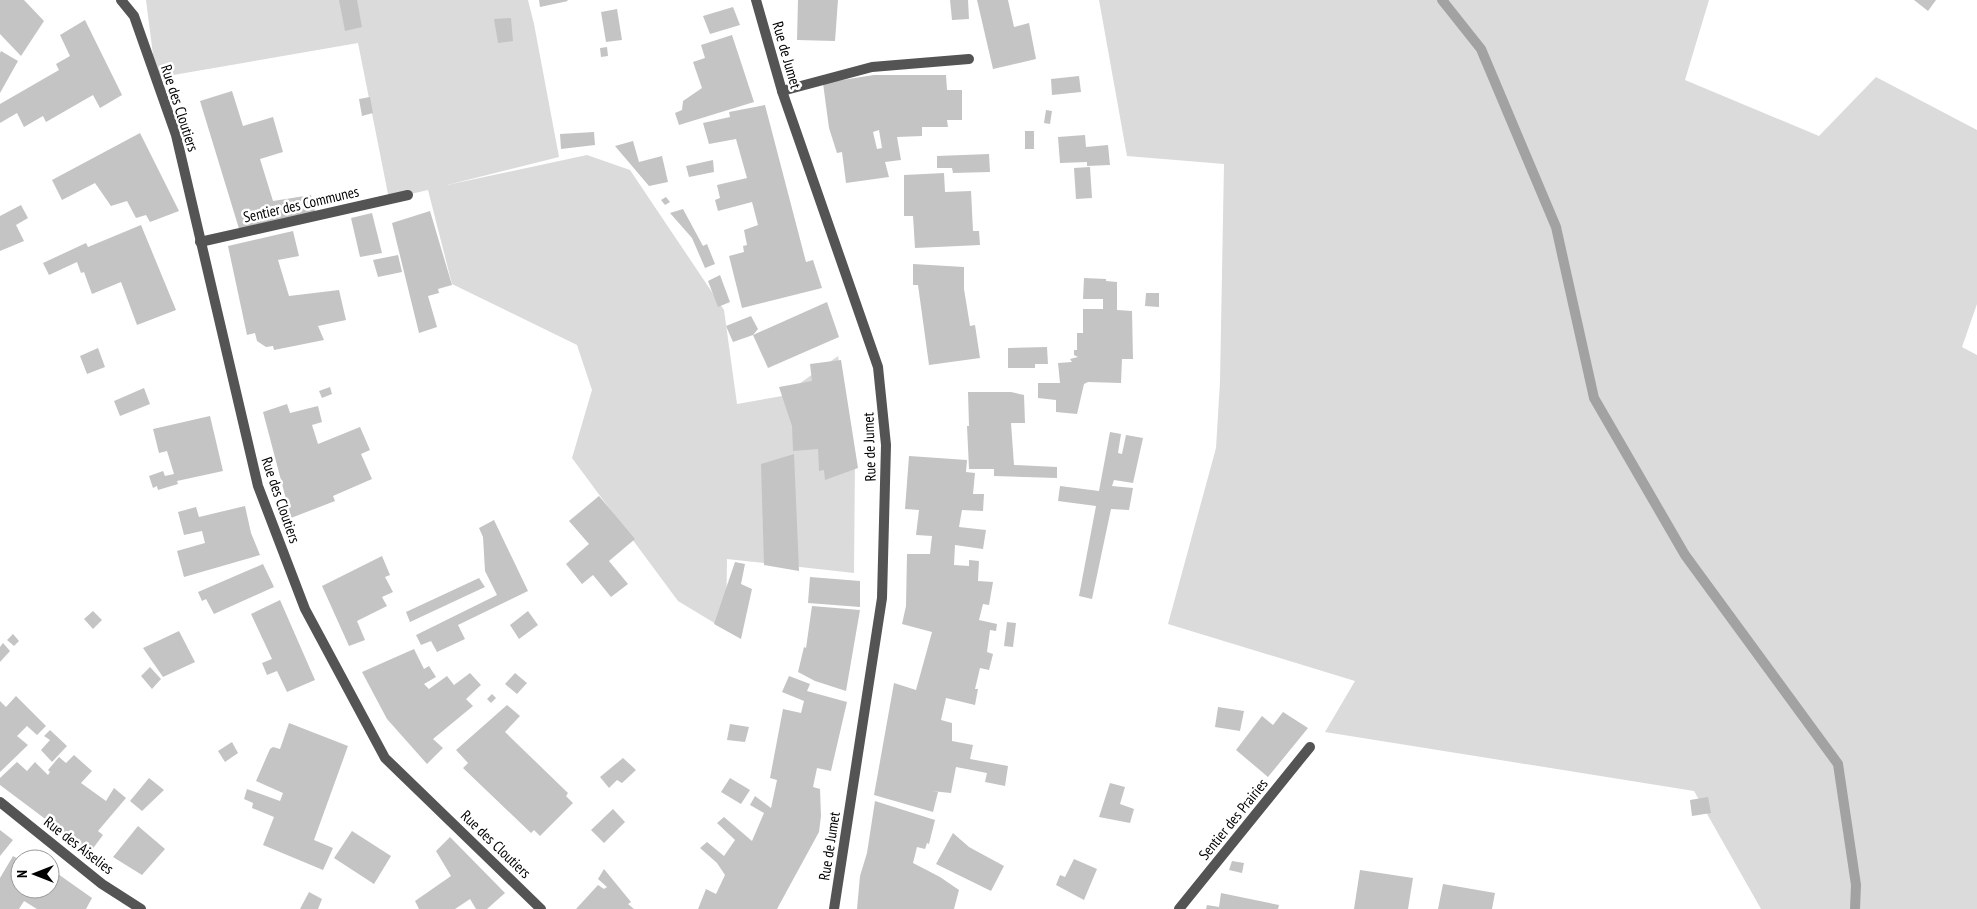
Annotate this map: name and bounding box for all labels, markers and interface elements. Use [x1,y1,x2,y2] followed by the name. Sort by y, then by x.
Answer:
[768,19,806,91] street label: Rue de Jumet
[157,62,203,154] street label: Rue des Cloutiers
[241,181,361,227] street label: Sentier des Communes
[858,412,880,482] street label: Rue de Jumet
[257,454,305,546] street label: Rue des Cloutiers
[1194,774,1272,864] street label: Sentier des Prairies
[457,806,535,882] street label: Rue des Cloutiers
[814,810,844,882] street label: Rue de Jumet
[40,812,118,878] street label: Rue des Aiselies
[10,849,60,899] north arrow
[13,870,31,878] text: N

